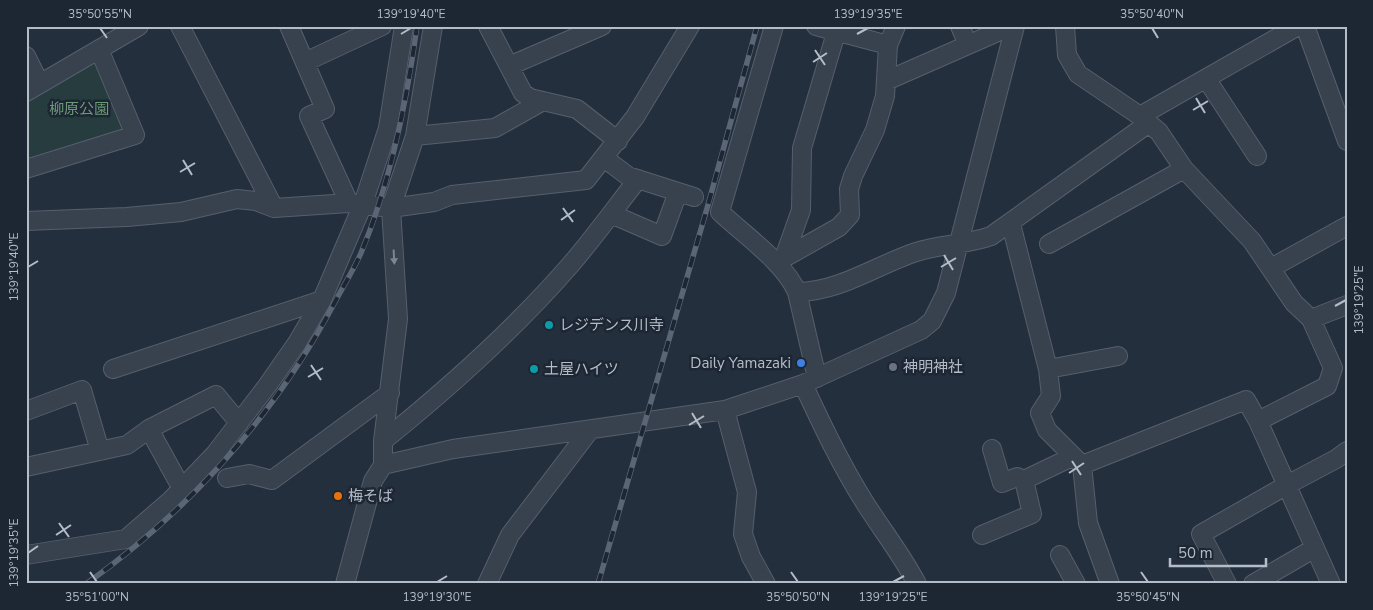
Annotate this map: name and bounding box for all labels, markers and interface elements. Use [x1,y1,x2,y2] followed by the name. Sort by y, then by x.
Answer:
[68,6,132,22] text: 35°50'55"N
[376,6,446,22] text: 139°19'40"E
[833,6,903,22] text: 139°19'35"E
[1120,6,1184,22] text: 35°50'40"N
[49,99,109,119] park label: 柳原公園
[6,232,22,302] text: 139°19'40"E
[390,249,398,265] one-way arrow
[1351,265,1367,335] text: 139°19'25"E
[559,315,664,335] place label: レジデンス川寺
[543,319,555,331] marker: レジデンス川寺
[690,353,791,373] place label: Daily Yamazaki
[795,357,807,369] marker: Daily Yamazaki
[903,357,963,377] place label: 神明神社
[544,359,619,379] place label: 土屋ハイツ
[887,361,899,373] marker: 神明神社
[528,363,540,375] marker: 土屋ハイツ
[348,486,393,506] place label: 梅そば
[332,490,344,502] marker: 梅そば
[6,518,22,588] text: 139°19'35"E
[1170,535,1267,567] scale bar
[1178,543,1213,563] text: 50 m
[65,589,129,605] text: 35°51'00"N
[402,589,472,605] text: 139°19'30"E
[766,589,830,605] text: 35°50'50"N
[858,589,928,605] text: 139°19'25"E
[1116,589,1180,605] text: 35°50'45"N

